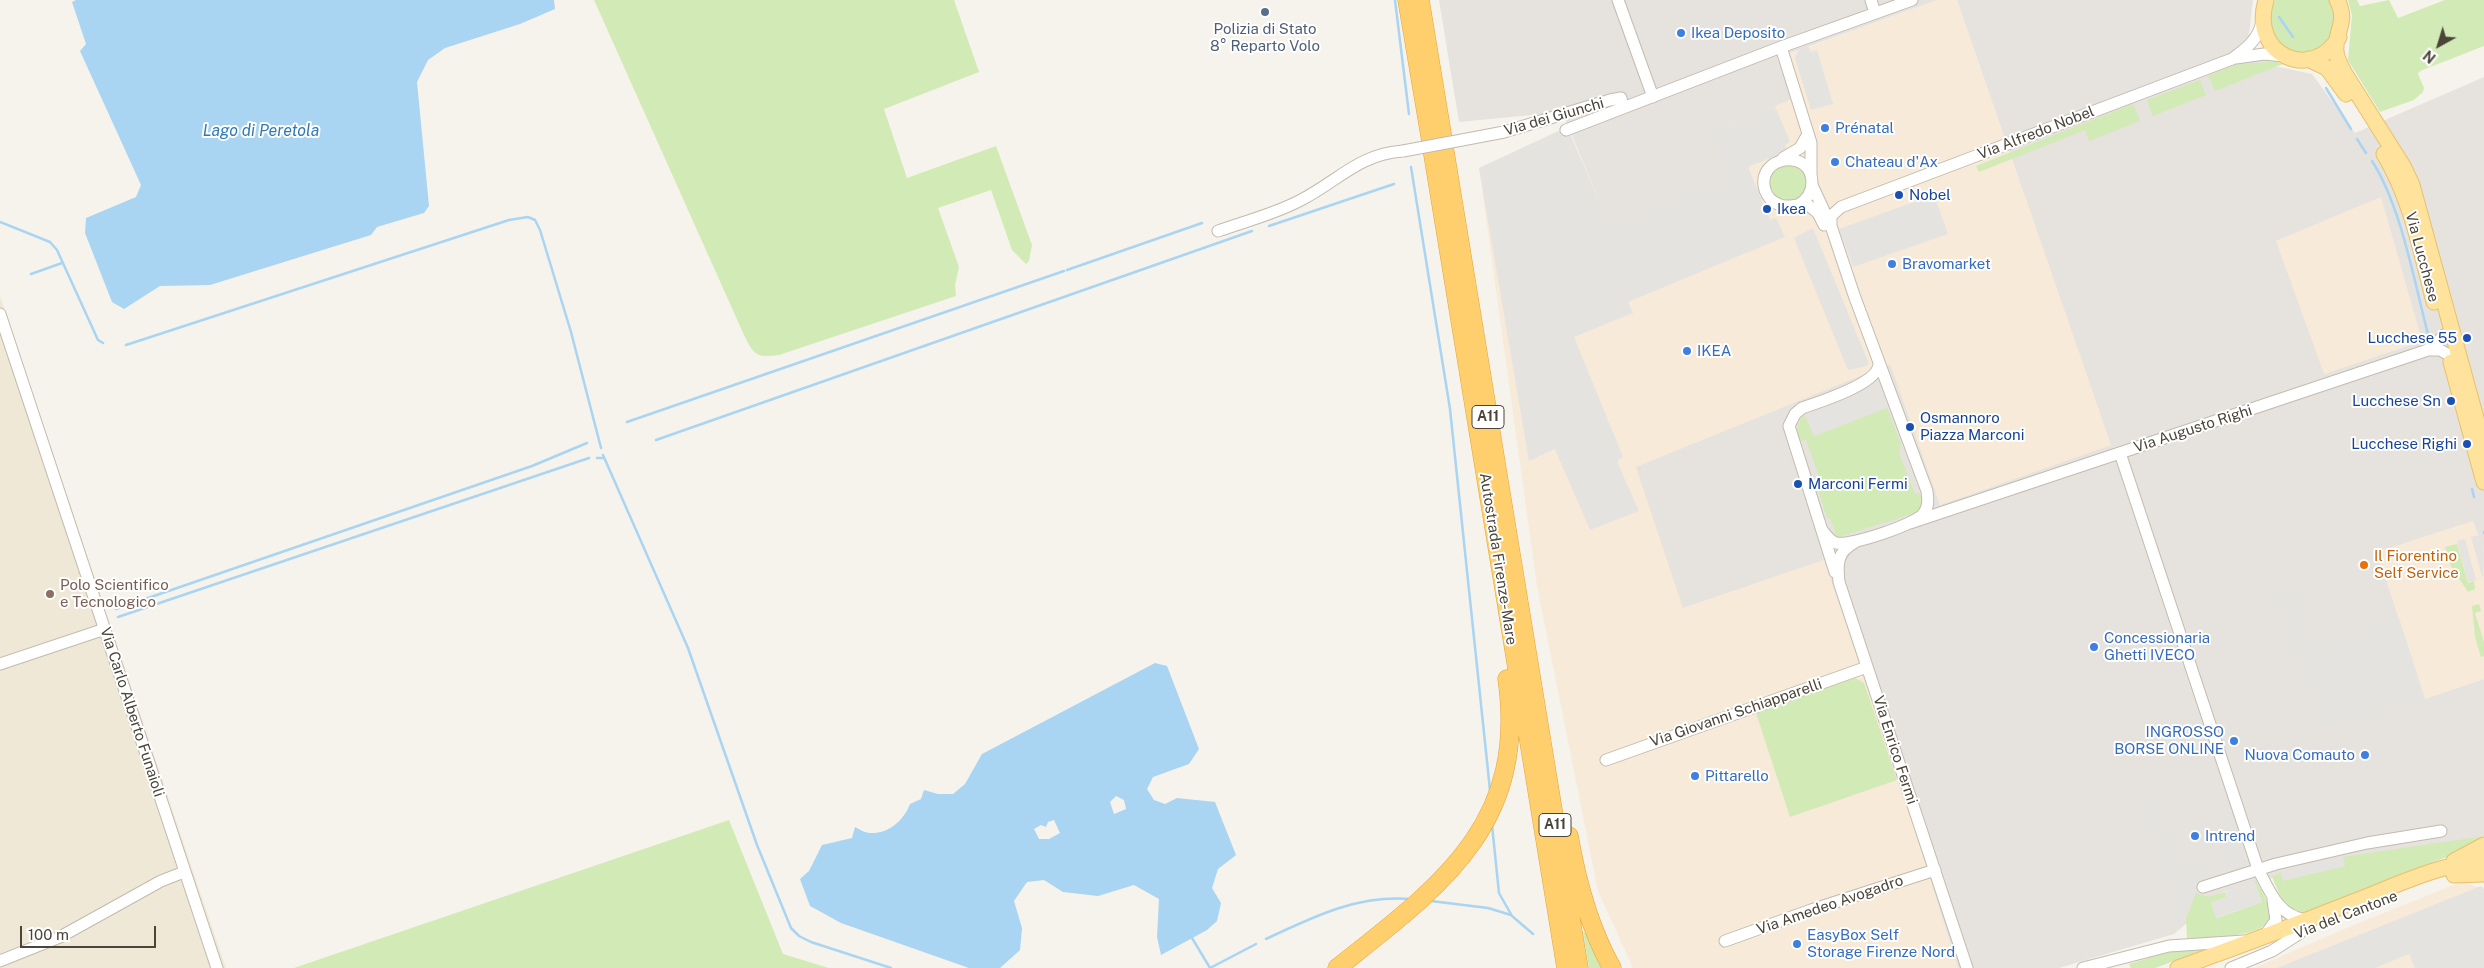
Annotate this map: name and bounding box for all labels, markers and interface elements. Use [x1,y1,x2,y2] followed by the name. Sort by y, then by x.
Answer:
[1259,6,1271,18] marker: Polizia di Stato 8° Reparto Volo
[1210,20,1320,55] place label: Polizia di Stato 8° Reparto Volo
[2414,20,2464,70] north arrow
[1691,24,1785,42] place label: Ikea Deposito
[1675,27,1687,39] marker: Ikea Deposito
[2420,47,2439,66] text: N
[1502,94,1606,140] street label: Via dei Giunchi
[1975,102,2097,164] street label: Via Alfredo Nobel
[1835,119,1894,137] place label: Prénatal
[203,121,319,141] water label: Lago di Peretola
[1819,122,1831,134] marker: Prénatal
[1845,153,1938,171] place label: Chateau d'Ax
[1829,156,1841,168] marker: Chateau d'Ax
[1909,186,1951,204] place label: Nobel
[1893,189,1905,201] marker: Nobel
[1777,200,1806,218] place label: Ikea
[1761,203,1773,215] marker: Ikea
[2401,210,2443,304] street label: Via Lucchese
[1902,255,1991,273] place label: Bravomarket
[1886,258,1898,270] marker: Bravomarket
[2367,329,2457,347] place label: Lucchese 55
[2461,332,2473,344] marker: Lucchese 55
[1697,342,1731,360] place label: IKEA
[1681,345,1693,357] marker: IKEA
[2352,392,2441,410] place label: Lucchese Sn
[2445,395,2457,407] marker: Lucchese Sn
[2132,401,2254,457] street label: Via Augusto Righi
[1472,406,1504,428] road number: A11
[1920,409,2024,444] place label: Osmannoro Piazza Marconi
[1904,421,1916,433] marker: Osmannoro Piazza Marconi
[2351,435,2457,453] place label: Lucchese Righi
[2461,438,2473,450] marker: Lucchese Righi
[1475,472,1521,646] street label: Autostrada Firenze-Mare
[1808,475,1908,493] place label: Marconi Fermi
[1792,478,1804,490] marker: Marconi Fermi
[2374,547,2459,582] place label: Il Fiorentino Self Service
[2358,559,2370,571] marker: Il Fiorentino Self Service
[60,576,169,611] place label: Polo Scientifico e Tecnologico
[44,588,56,600] marker: Polo Scientifico e Tecnologico
[96,625,168,799] street label: Via Carlo Alberto Funaioli
[2104,629,2210,664] place label: Concessionaria Ghetti IVECO
[2088,641,2100,653] marker: Concessionaria Ghetti IVECO
[1648,675,1824,751] street label: Via Giovanni Schiapparelli
[1869,693,1921,807] street label: Via Enrico Fermi
[2114,723,2224,758] place label: INGROSSO BORSE ONLINE
[2228,735,2240,747] marker: INGROSSO BORSE ONLINE
[2244,746,2355,764] place label: Nuova Comauto
[2359,749,2371,761] marker: Nuova Comauto
[1705,767,1769,785] place label: Pittarello
[1689,770,1701,782] marker: Pittarello
[1539,814,1571,836] road number: A11
[2205,827,2255,845] place label: Intrend
[2189,830,2201,842] marker: Intrend
[1754,871,1906,939] street label: Via Amedeo Avogadro
[2292,887,2400,943] street label: Via del Cantone
[22,916,159,948] scale bar
[28,926,69,943] text: 100 m
[1807,926,1955,961] place label: EasyBox Self Storage Firenze Nord
[1791,938,1803,950] marker: EasyBox Self Storage Firenze Nord

